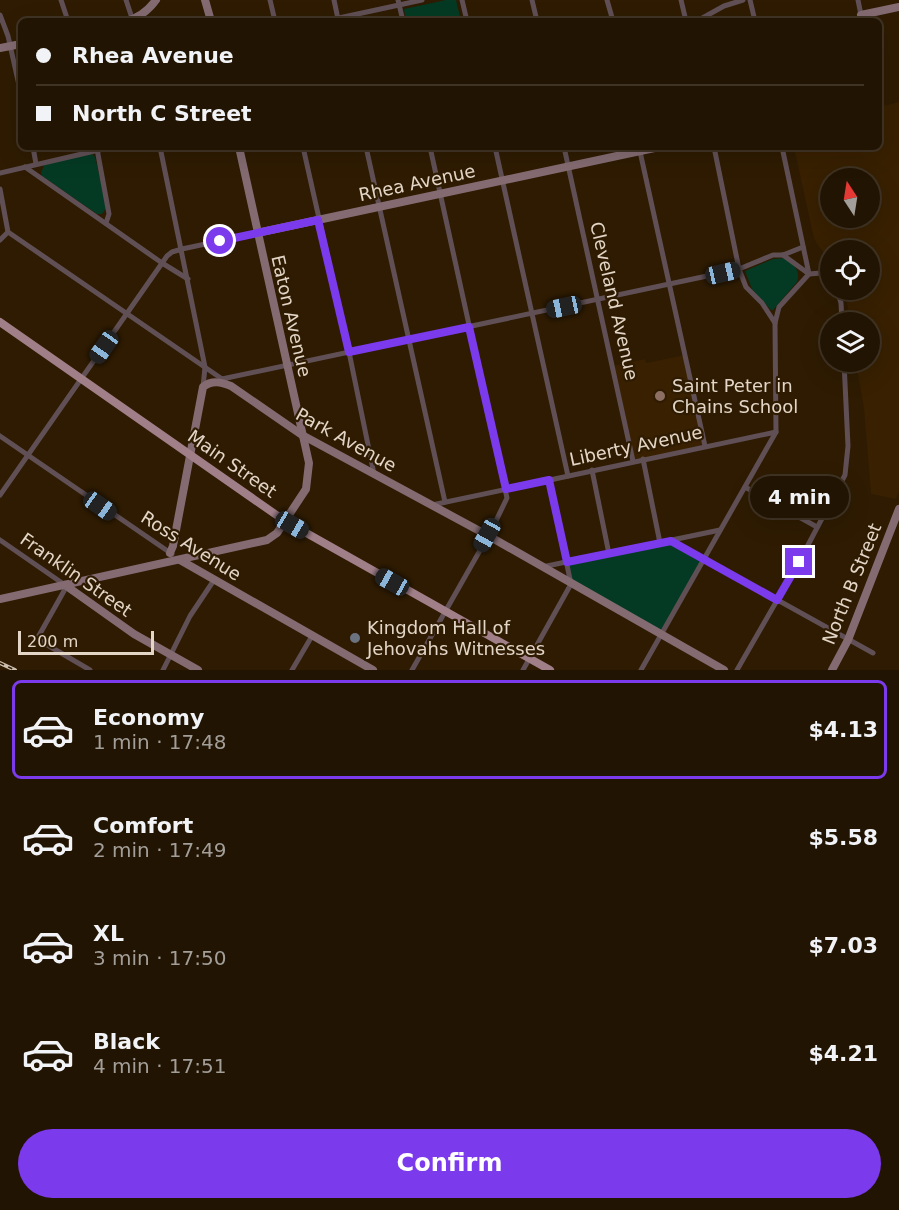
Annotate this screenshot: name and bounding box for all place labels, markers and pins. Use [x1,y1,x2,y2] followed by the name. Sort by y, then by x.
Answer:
[672,375,798,417] place label: Saint Peter in Chains School
[653,389,667,403] marker: Saint Peter in Chains School
[366,617,545,659] place label: Kingdom Hall of Jehovahs Witnesses
[348,631,362,645] marker: Kingdom Hall of Jehovahs Witnesses

